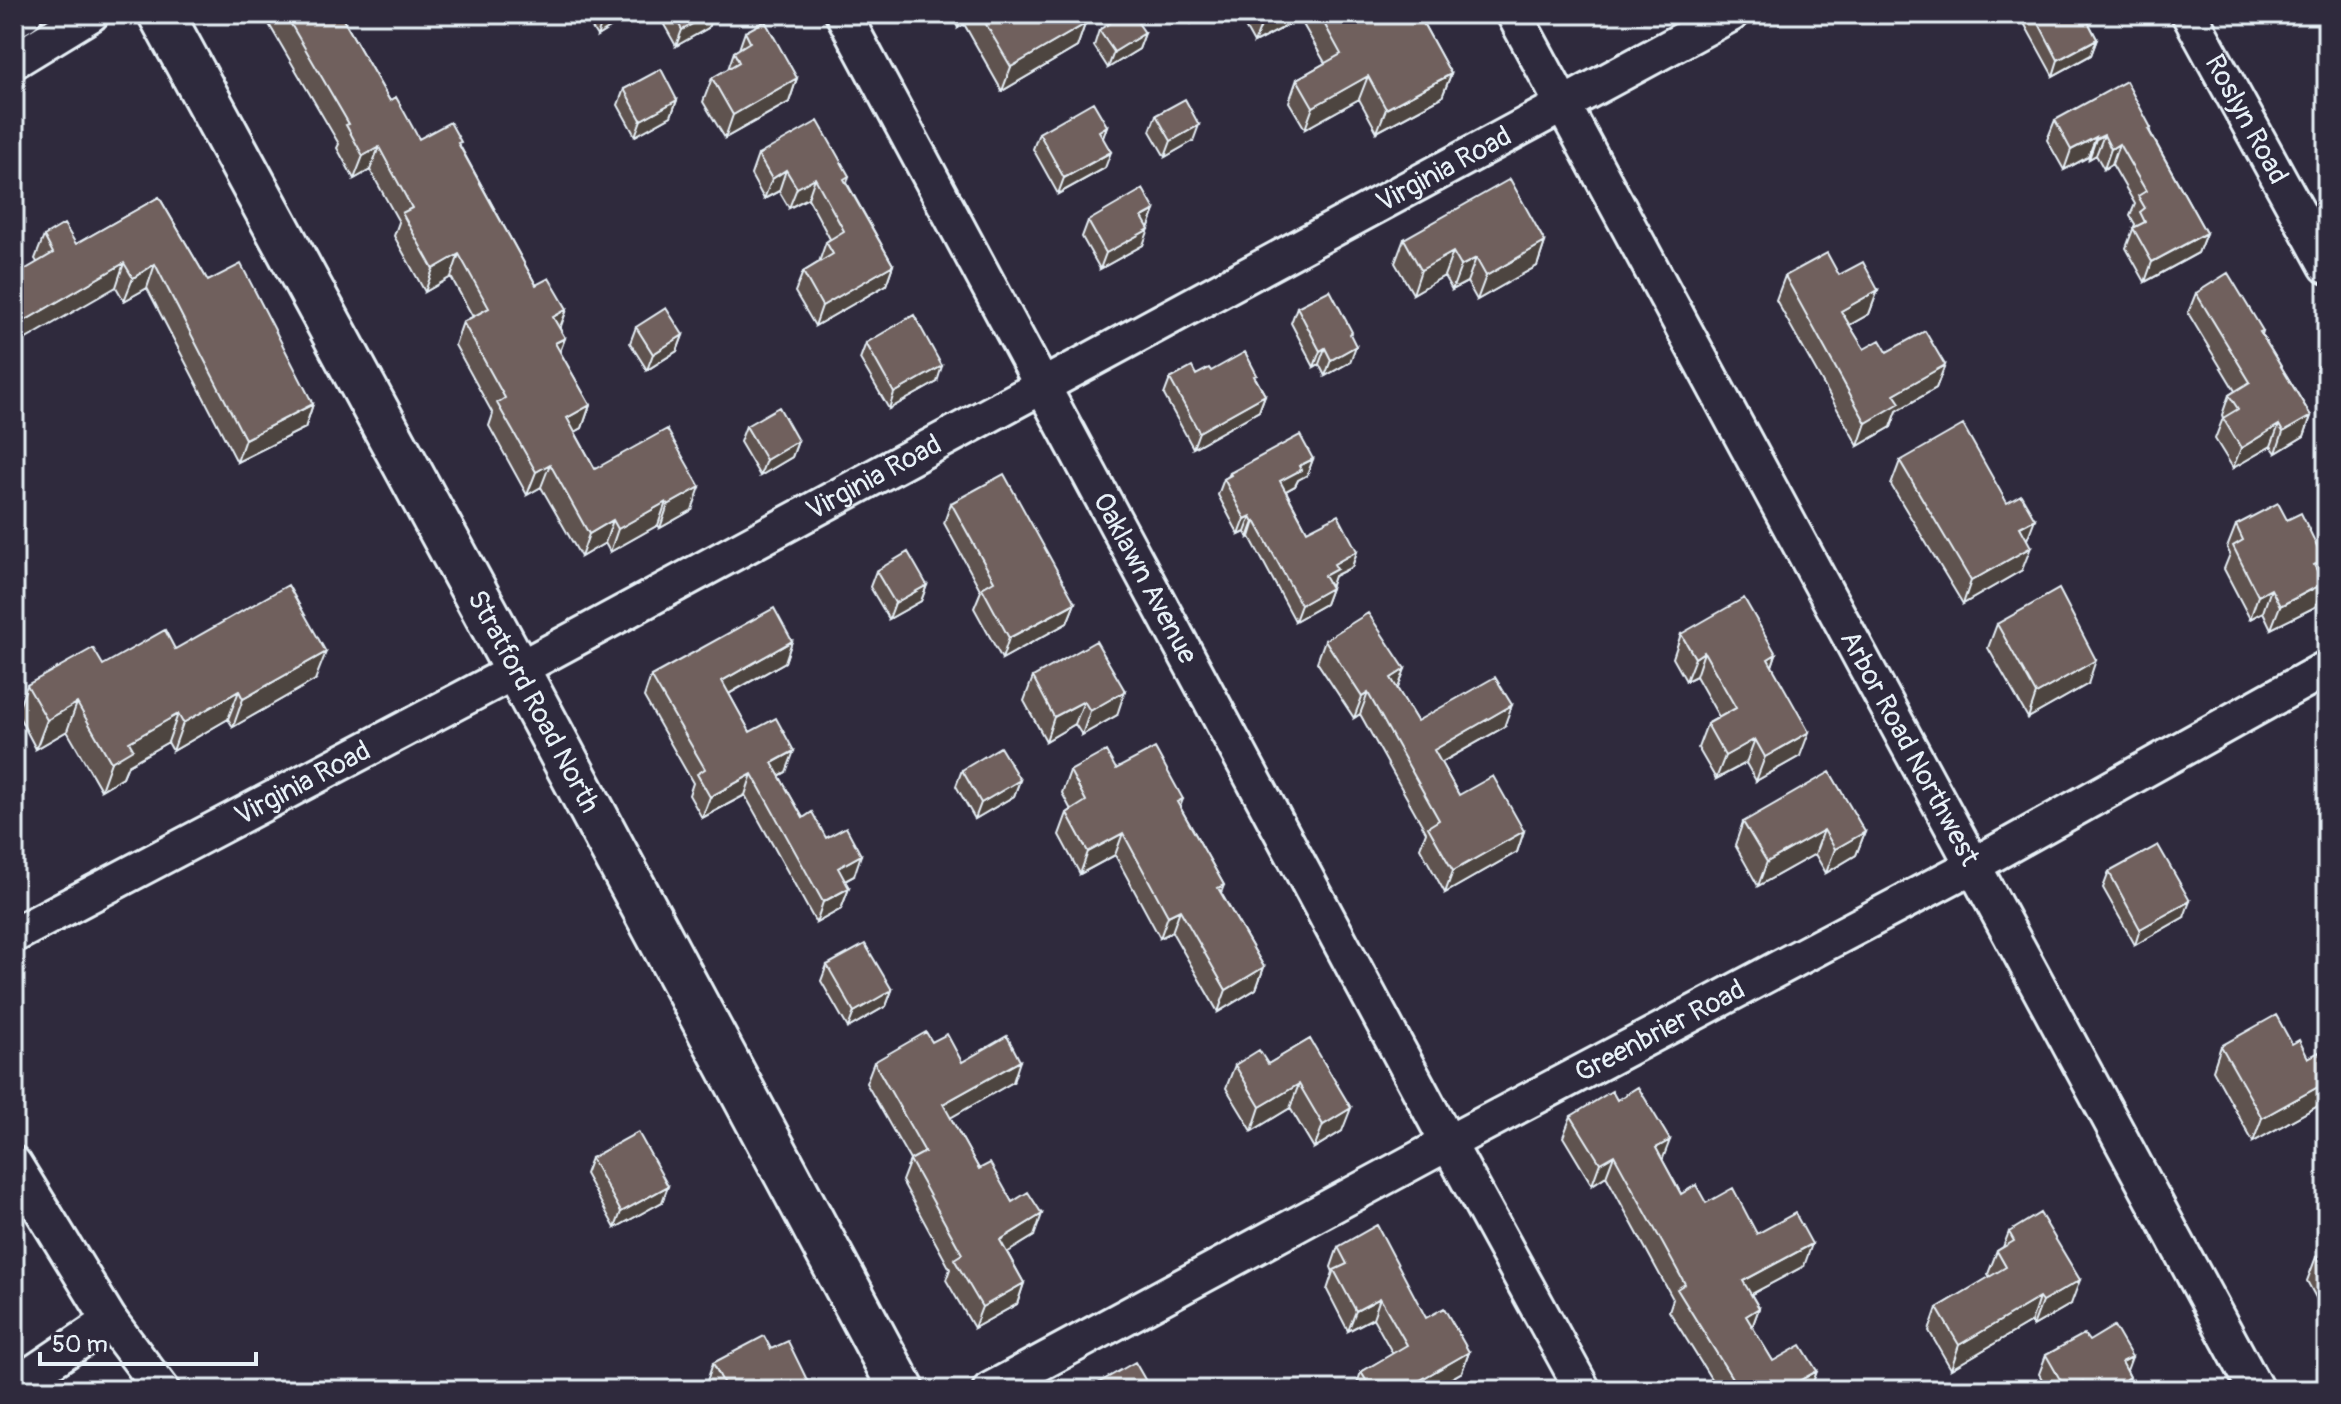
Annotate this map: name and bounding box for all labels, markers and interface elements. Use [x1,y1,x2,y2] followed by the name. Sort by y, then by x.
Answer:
[2197,48,2296,190] street label: Roslyn Road
[1370,118,1517,220] street label: Virginia Road
[800,427,947,528] street label: Virginia Road
[1085,486,1205,670] street label: Oaklawn Avenue
[460,584,608,819] street label: Stratford Road North
[1832,624,1988,872] street label: Arbor Road Northwest
[229,733,376,833] street label: Virginia Road
[1569,972,1751,1090] street label: Greenbrier Road
[40,1316,256,1366] scale bar
[52,1330,108,1359] text: 50 m

